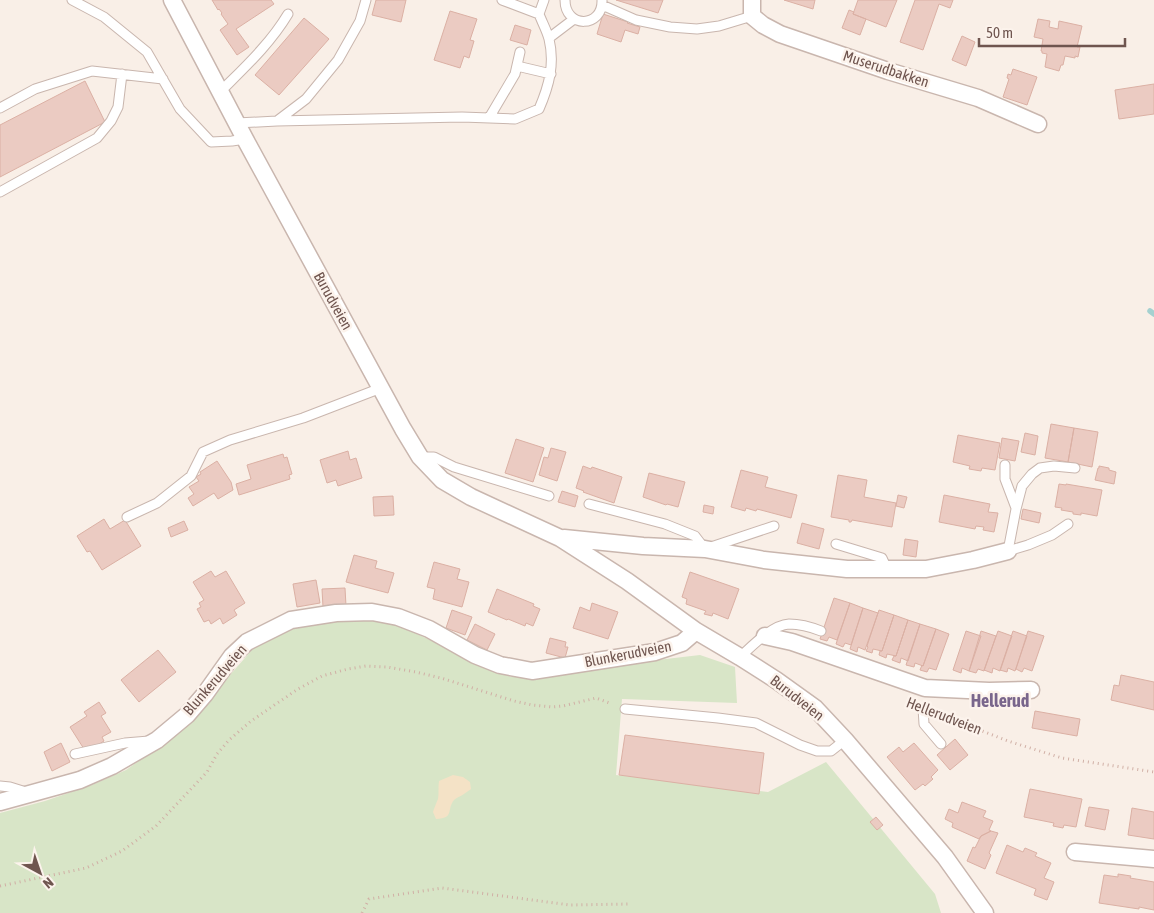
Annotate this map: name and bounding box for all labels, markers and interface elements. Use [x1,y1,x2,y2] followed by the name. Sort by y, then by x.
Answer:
[979,15,1125,47] scale bar
[986,24,1013,41] text: 50 m
[841,47,931,90] street label: Muserudbakken
[311,269,356,333] street label: Burudveien
[583,637,673,670] street label: Blunkerudveien
[179,641,250,718] street label: Blunkerudveien
[767,671,828,724] street label: Burudveien
[971,690,1029,711] district label: Hellerud
[904,693,984,738] street label: Hellerudveien
[15,848,65,898] north arrow
[40,874,57,892] text: N

